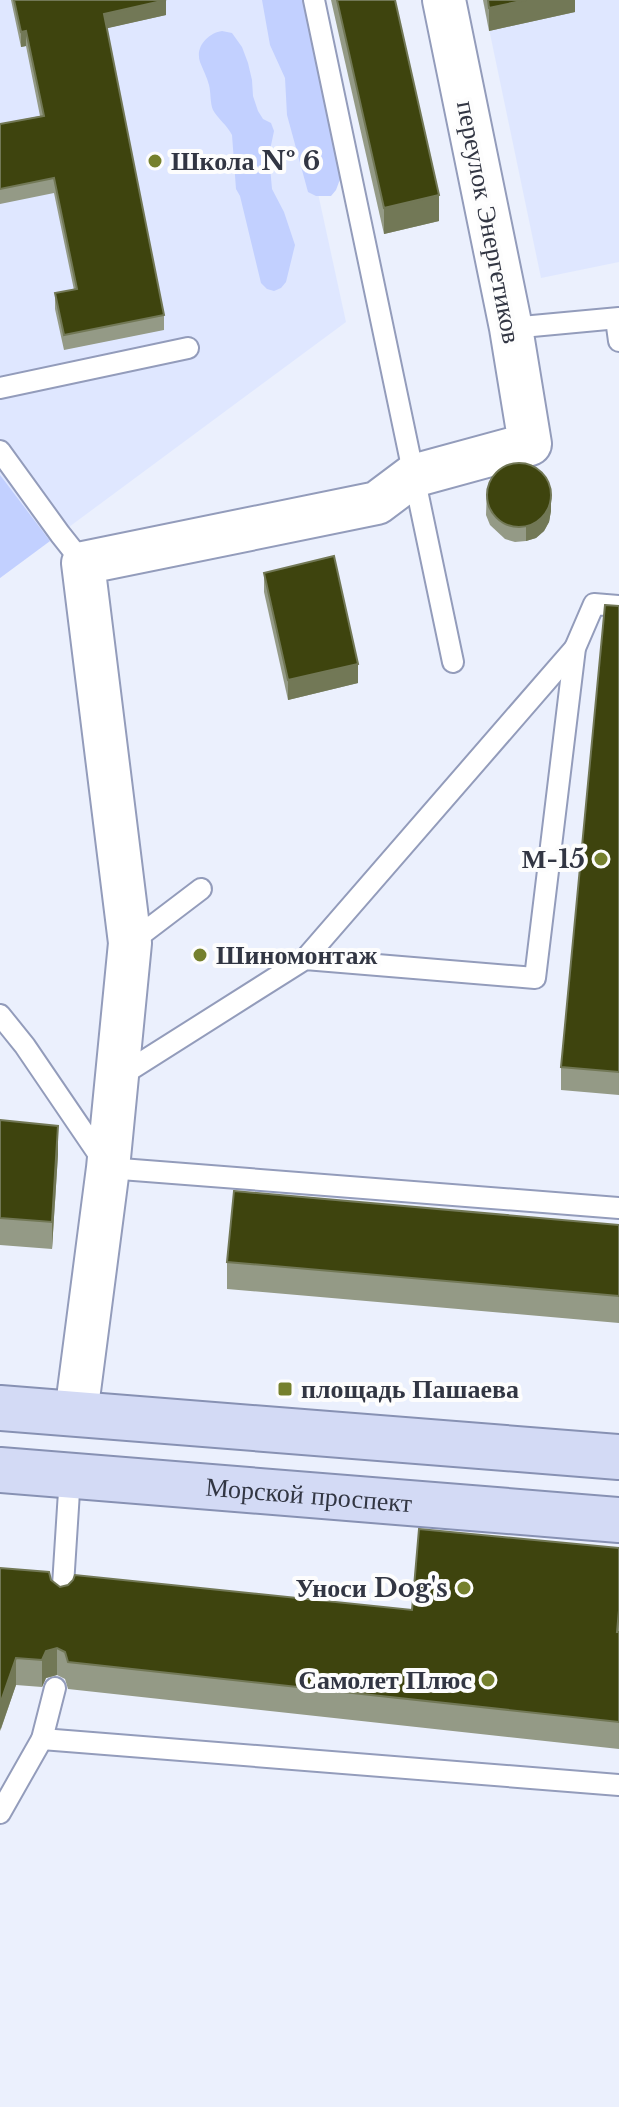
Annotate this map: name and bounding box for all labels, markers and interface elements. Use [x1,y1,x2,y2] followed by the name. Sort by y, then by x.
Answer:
[450,98,528,346] street label: переулок Энергетиков
[171,145,320,177] place label: Школа № 6
[146,152,164,170] marker: Школа № 6
[522,843,585,875] place label: М-15
[592,850,610,868] marker: М-15
[216,939,377,971] place label: Шиномонтаж
[191,946,209,964] marker: Шиномонтаж
[301,1373,519,1405] place label: площадь Пашаева
[276,1380,294,1398] marker: площадь Пашаева
[205,1471,413,1519] street label: Морской проспект
[295,1572,448,1604] place label: Уноси Dog's
[455,1579,473,1597] marker: Уноси Dog's
[298,1664,472,1696] place label: Самолет Плюс
[479,1671,497,1689] marker: Самолет Плюс

